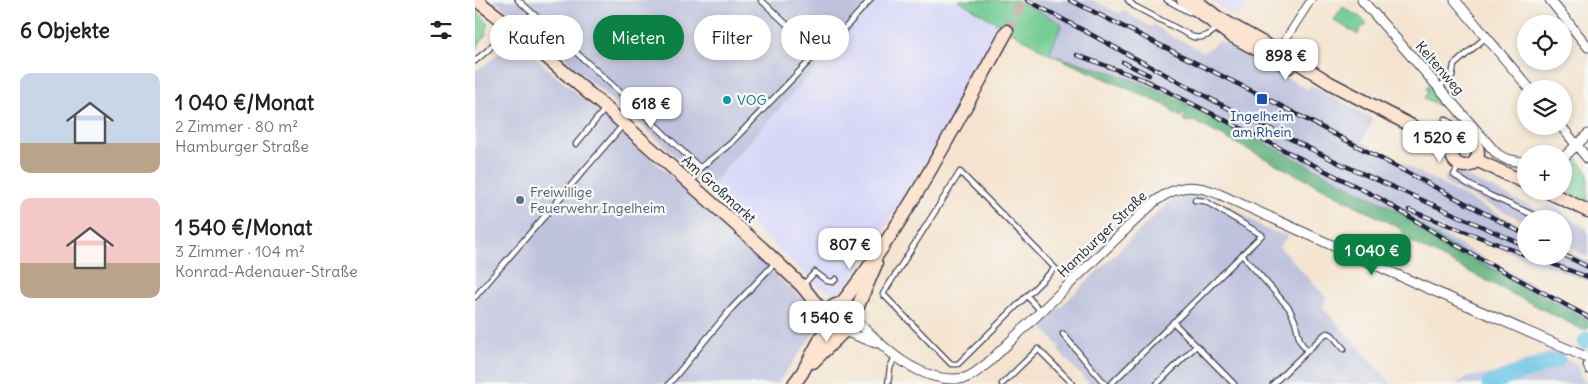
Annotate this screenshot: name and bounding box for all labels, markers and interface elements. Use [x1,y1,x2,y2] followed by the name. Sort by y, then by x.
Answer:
[490,15,583,60] chip: Kaufen
[593,15,684,60] chip: Mieten
[694,15,771,60] chip: Filter
[781,15,849,60] chip: Neu
[1517,15,1572,265] map controls
[1517,15,1572,70] button: locate
[427,16,455,44] icon: filters
[20,17,110,44] text: 6 Objekte
[1412,37,1468,99] street label: Keltenweg
[1251,38,1321,81] pin: 898 €
[1265,45,1307,65] text: 898 €
[1517,80,1572,135] button: layers
[616,86,686,129] pin: 618 €
[175,89,314,116] text: 1 040 €/Monat
[737,91,767,109] place label: VOG
[1255,92,1269,106] marker: Ingelheim am Rhein
[60,93,120,153] icon: home
[632,93,670,113] text: 618 €
[721,94,733,106] marker: VOG
[1230,107,1294,141] place label: Ingelheim am Rhein
[175,116,298,136] text: 2 Zimmer · 80 m²
[1394,120,1486,163] pin: 1 520 €
[1414,127,1466,147] text: 1 520 €
[175,136,309,156] text: Hamburger Straße
[1517,145,1572,200] button: +
[678,151,760,227] street label: Am Großmarkt
[530,183,665,217] place label: Freiwillige Feuerwehr Ingelheim
[1054,187,1150,281] street label: Hamburger Straße
[514,194,526,206] marker: Freiwillige Feuerwehr Ingelheim
[1517,210,1572,265] button: −
[175,214,312,241] text: 1 540 €/Monat
[60,218,120,278] icon: home
[815,228,885,270] pin: 807 €
[829,234,871,254] text: 807 €
[1326,234,1418,276] pin: 1 040 €
[1345,240,1399,260] text: 1 040 €
[175,241,305,261] text: 3 Zimmer · 104 m²
[175,261,358,281] text: Konrad-Adenauer-Straße
[781,300,873,343] pin: 1 540 €
[800,307,854,327] text: 1 540 €

